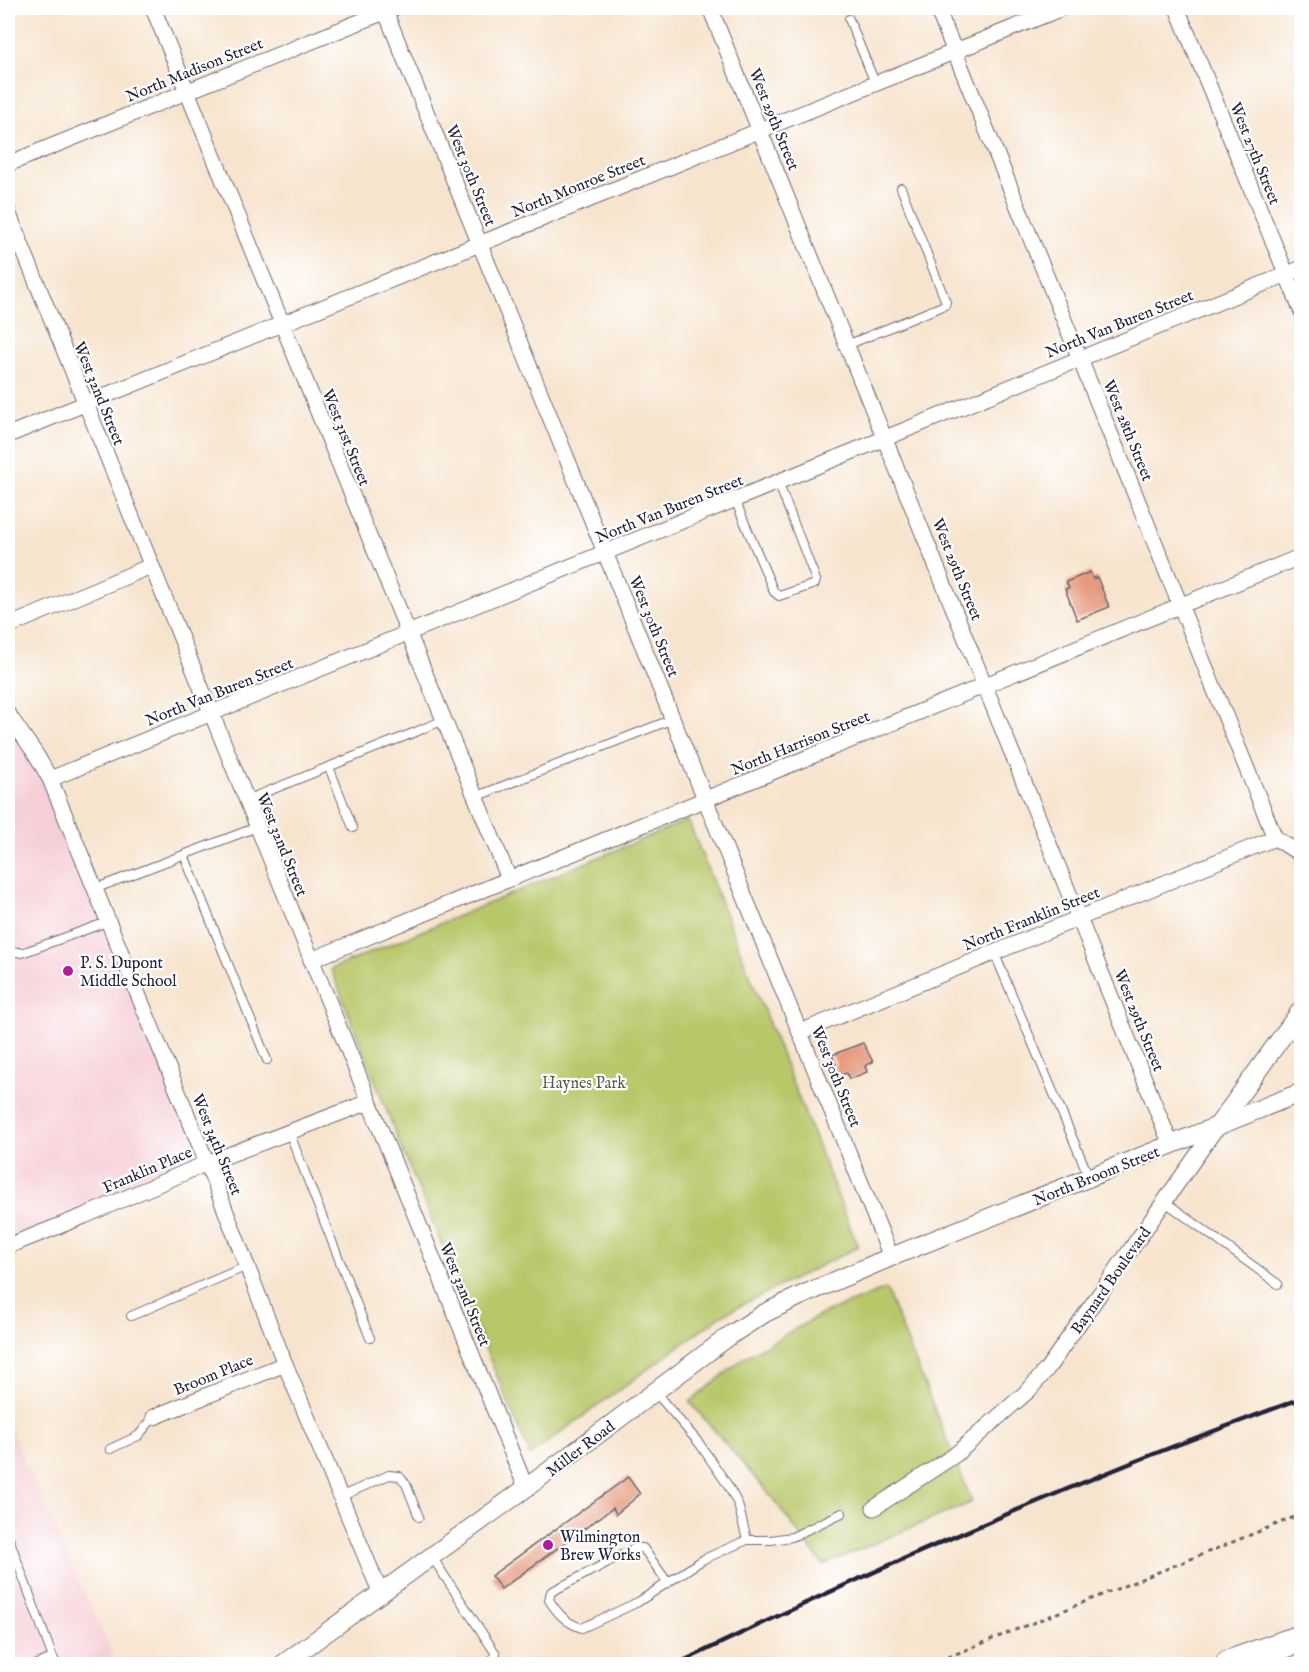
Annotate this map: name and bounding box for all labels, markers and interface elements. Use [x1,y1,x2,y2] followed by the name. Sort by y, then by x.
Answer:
[123,34,267,107] street label: North Madison Street
[744,66,803,174] street label: West 29th Street
[1225,100,1284,208] street label: West 27th Street
[441,122,500,230] street label: West 30th Street
[509,151,649,223] street label: North Monroe Street
[1043,286,1197,364] street label: North Van Buren Street
[68,339,128,449] street label: West 32nd Street
[1098,377,1157,485] street label: West 28th Street
[317,386,374,490] street label: West 31st Street
[593,471,747,549] street label: North Van Buren Street
[927,516,986,624] street label: West 29th Street
[624,573,683,681] street label: West 30th Street
[143,654,297,732] street label: North Van Buren Street
[728,707,874,781] street label: North Harrison Street
[251,790,311,900] street label: West 32nd Street
[961,883,1103,956] street label: North Franklin Street
[80,954,177,992] place label: P. S. Dupont Middle School
[61,964,75,978] marker: P. S. Dupont Middle School
[1109,967,1168,1075] street label: West 29th Street
[806,1023,865,1131] street label: West 30th Street
[542,1074,626,1094] park label: Haynes Park
[187,1091,246,1199] street label: West 34th Street
[1031,1142,1163,1211] street label: North Broom Street
[100,1143,196,1199] street label: Franklin Place
[1067,1223,1156,1339] street label: Baynard Boulevard
[434,1240,494,1350] street label: West 32nd Street
[171,1351,257,1401] street label: Broom Place
[543,1417,620,1482] street label: Miller Road
[560,1528,641,1566] place label: Wilmington Brew Works
[541,1538,555,1552] marker: Wilmington Brew Works

